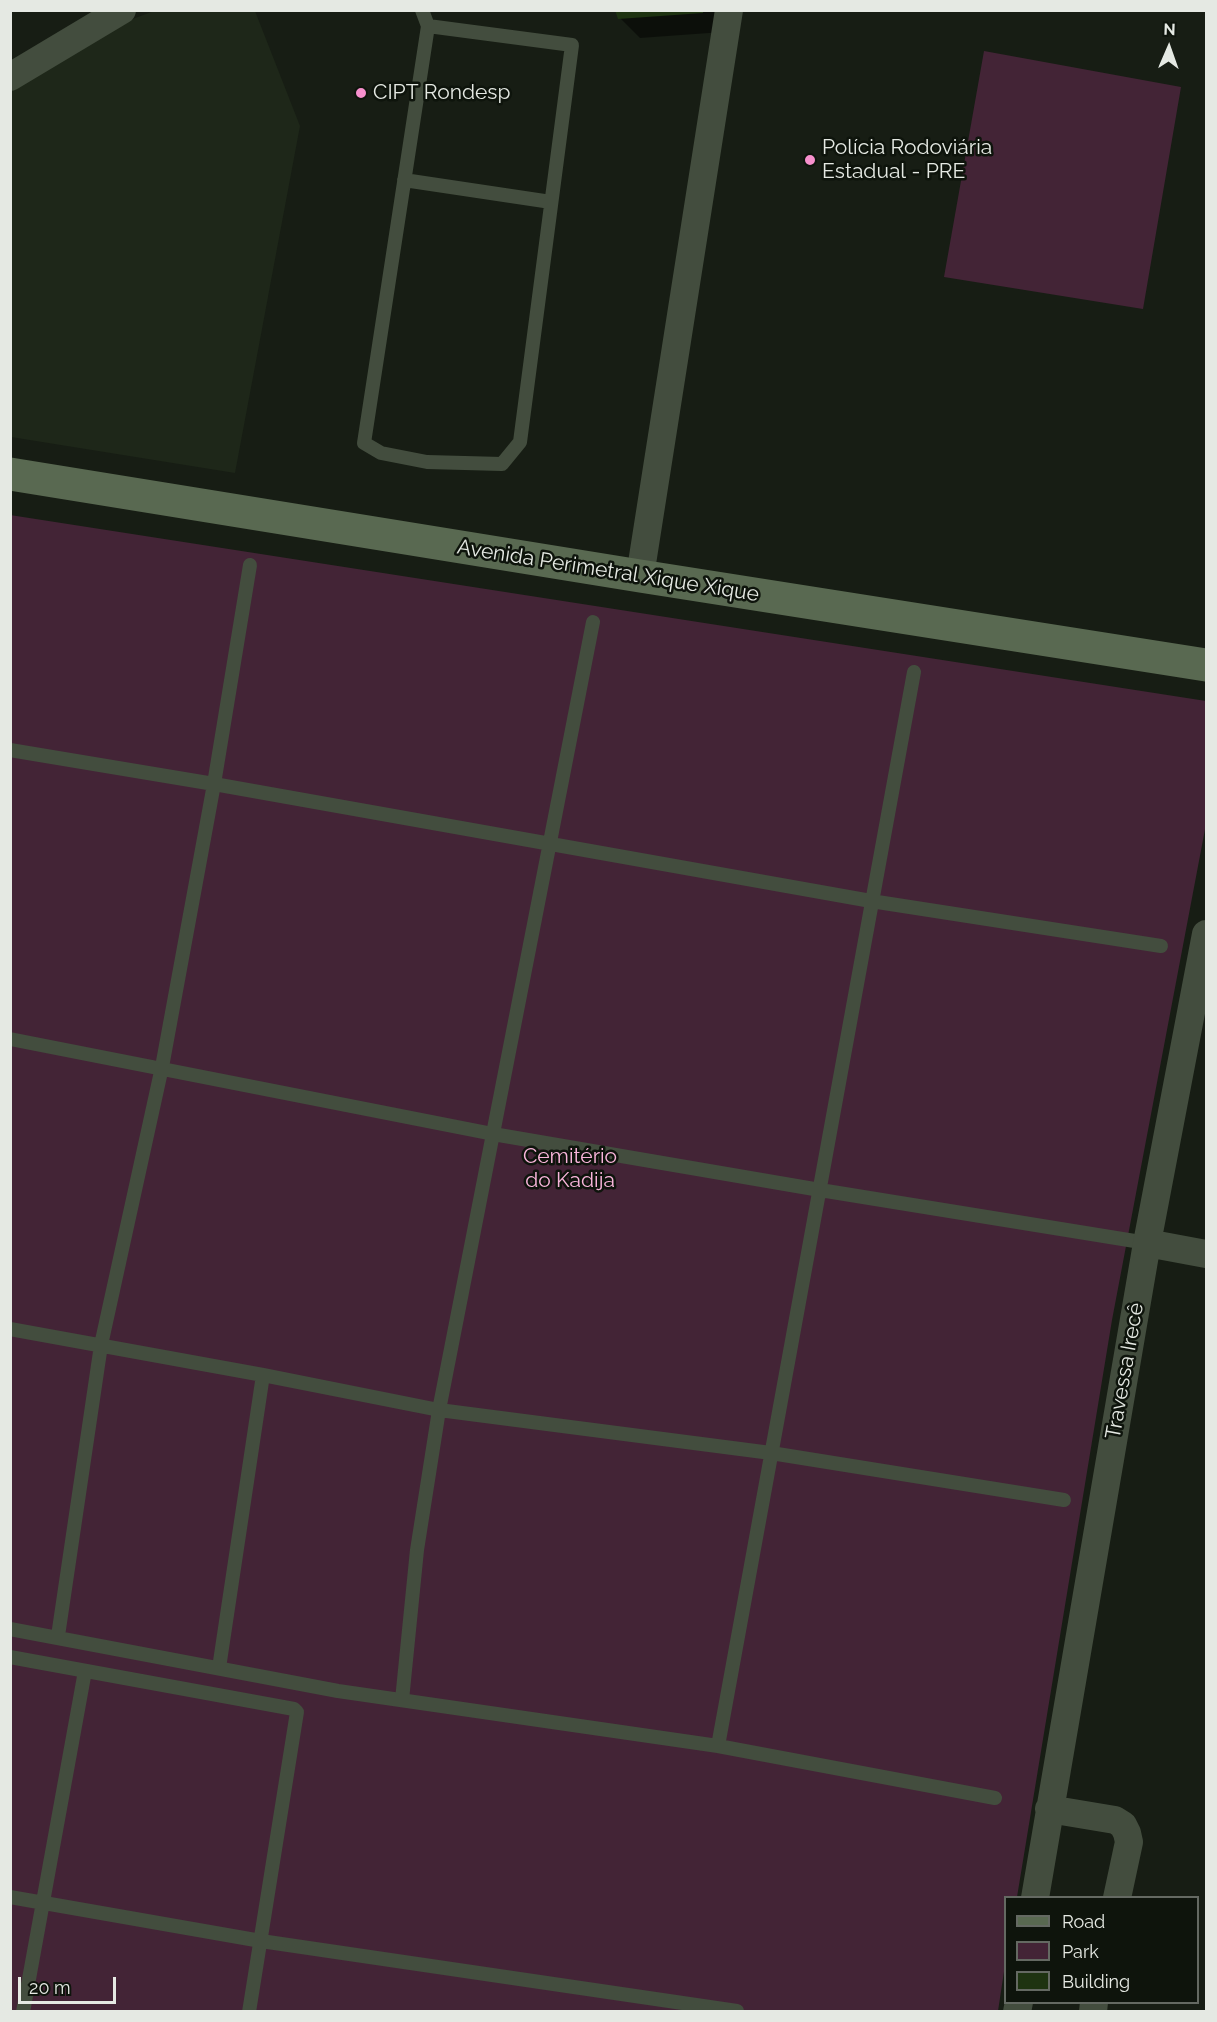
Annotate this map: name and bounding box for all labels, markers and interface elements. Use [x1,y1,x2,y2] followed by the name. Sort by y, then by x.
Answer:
[1139,18,1199,78] north arrow
[1163,20,1176,39] text: N
[373,80,510,106] place label: CIPT Rondesp
[354,86,368,100] marker: CIPT Rondesp
[822,135,992,185] place label: Polícia Rodoviária Estadual - PRE
[803,153,817,167] marker: Polícia Rodoviária Estadual - PRE
[455,535,761,607] street label: Avenida Perimetral Xique Xique
[523,1144,617,1194] park label: Cemitério do Kadija
[1101,1301,1149,1441] street label: Travessa Irecê
[1004,1896,1199,2004] legend
[1062,1911,1105,1932] text: Road
[1062,1941,1099,1962] text: Park
[21,1965,118,2003] scale bar
[1062,1971,1130,1992] text: Building
[29,1977,71,1998] text: 20 m

